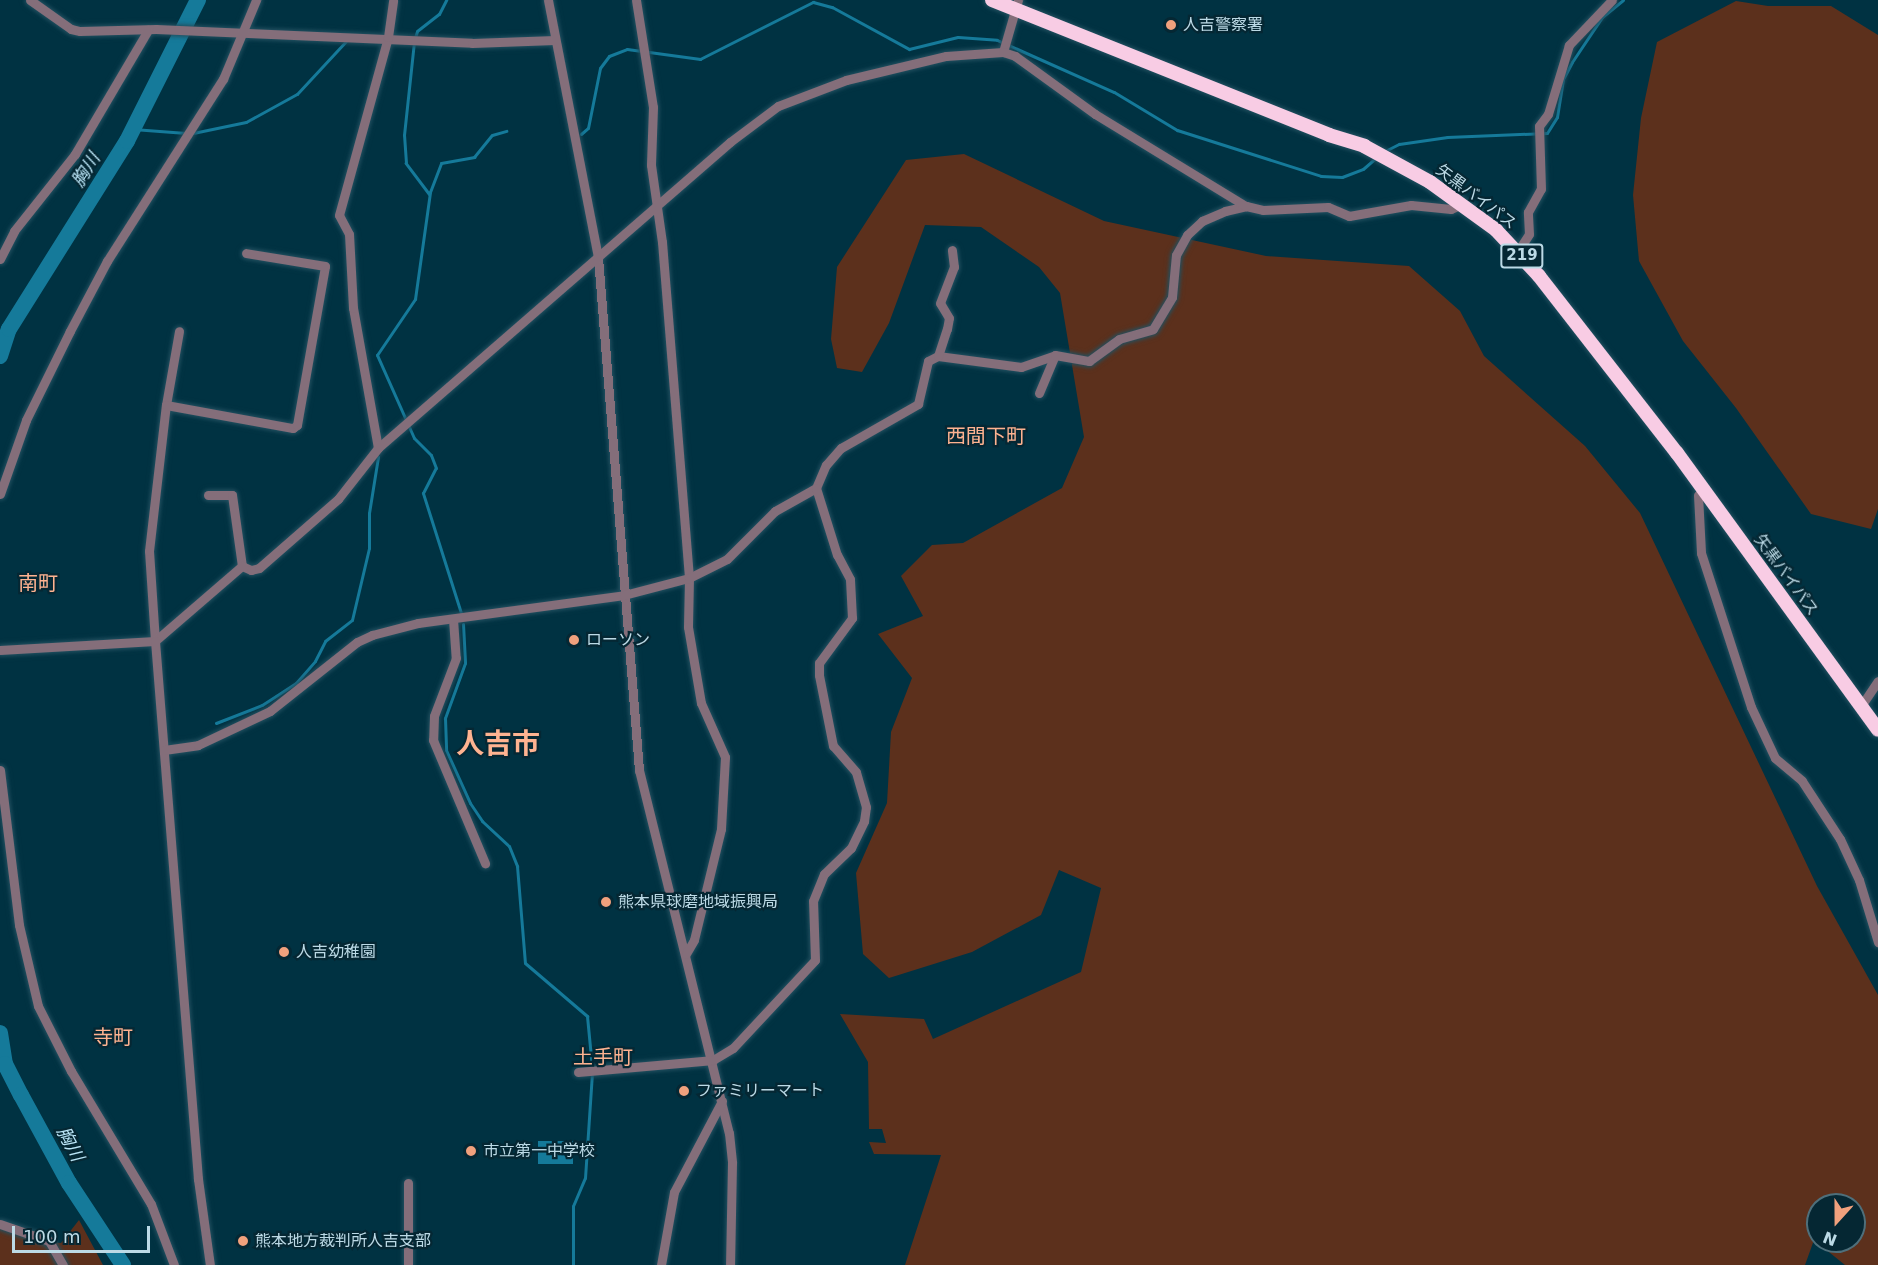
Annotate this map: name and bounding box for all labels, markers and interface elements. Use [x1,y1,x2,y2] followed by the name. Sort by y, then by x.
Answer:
[1183,15,1263,35] place label: 人吉警察署
[1164,18,1178,32] marker: 人吉警察署
[67,149,105,191] water label: 胸川
[1432,160,1520,234] street label: 矢黒バイパス
[1500,244,1544,268] road number: 219
[946,424,1026,448] district label: 西間下町
[1750,531,1822,619] street label: 矢黒バイパス
[18,571,58,595] district label: 南町
[586,630,650,650] place label: ローソン
[567,633,581,647] marker: ローソン
[456,727,540,761] district label: 人吉市
[618,892,778,912] place label: 熊本県球磨地域振興局
[599,895,613,909] marker: 熊本県球磨地域振興局
[296,942,376,962] place label: 人吉幼稚園
[277,945,291,959] marker: 人吉幼稚園
[93,1025,133,1049] district label: 寺町
[573,1045,633,1069] district label: 土手町
[696,1081,824,1101] place label: ファミリーマート
[677,1084,691,1098] marker: ファミリーマート
[52,1123,88,1165] water label: 胸川
[483,1141,595,1161] place label: 市立第一中学校
[464,1144,478,1158] marker: 市立第一中学校
[1806,1193,1866,1253] north arrow
[15,1214,153,1252] scale bar
[23,1226,81,1247] text: 100 m
[1820,1227,1840,1250] text: N
[255,1231,431,1251] place label: 熊本地方裁判所人吉支部
[236,1234,250,1248] marker: 熊本地方裁判所人吉支部

